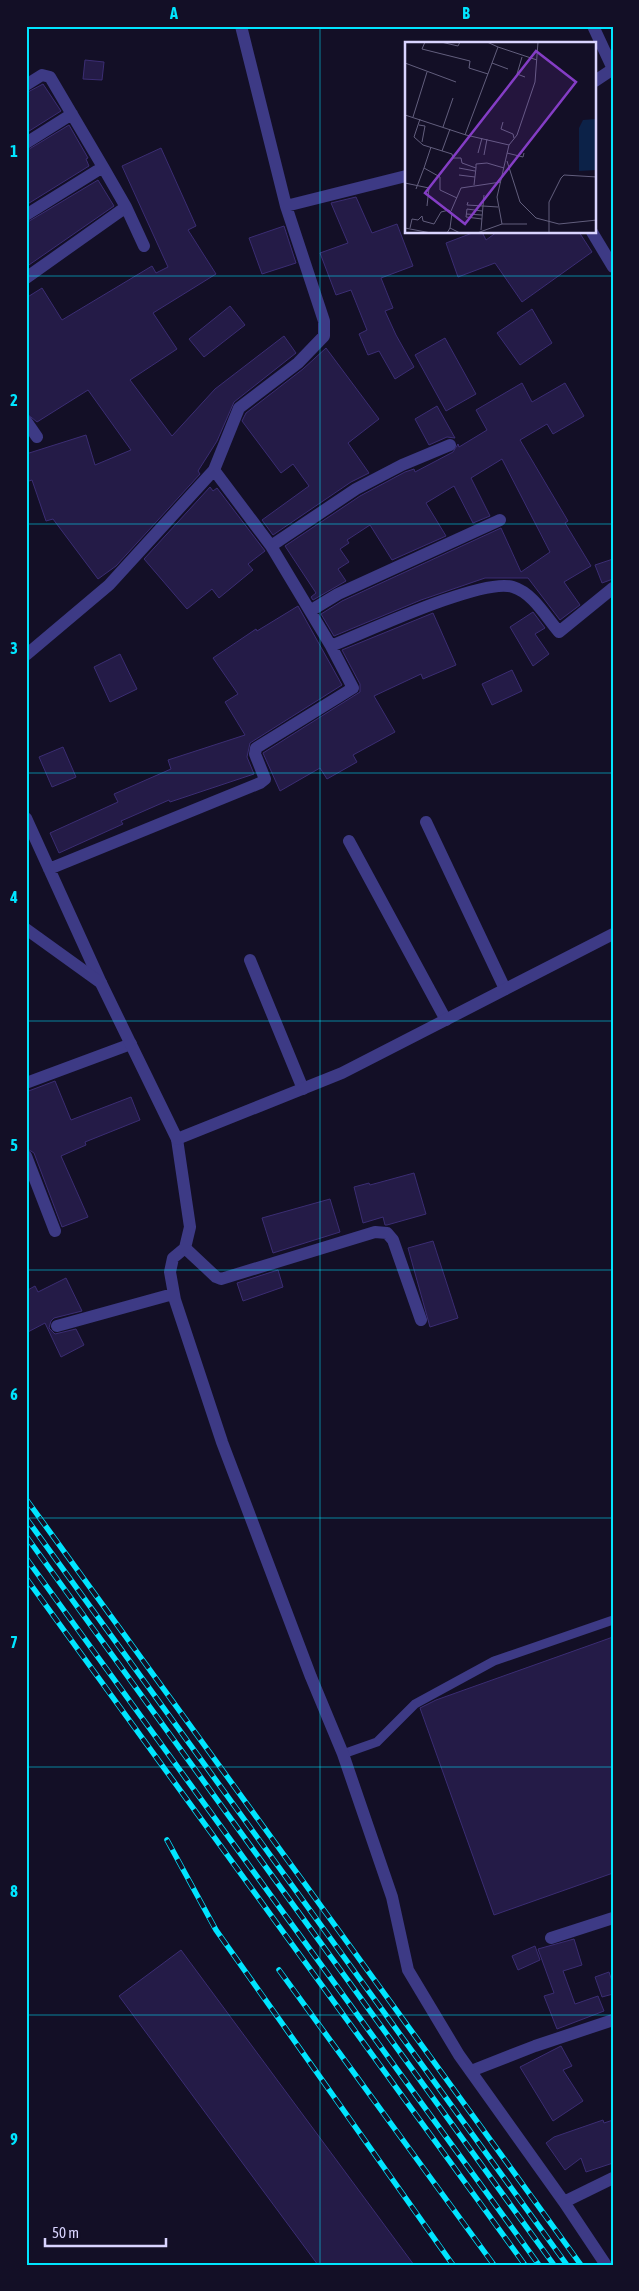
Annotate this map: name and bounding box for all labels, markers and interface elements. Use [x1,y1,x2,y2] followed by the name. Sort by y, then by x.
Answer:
[169,4,178,22] text: A
[462,4,470,22] text: B
[405,42,596,234] inset map
[10,142,18,160] text: 1
[10,391,18,409] text: 2
[10,639,18,657] text: 3
[9,888,18,906] text: 4
[10,1136,18,1154] text: 5
[10,1385,18,1403] text: 6
[10,1633,18,1651] text: 7
[10,1882,18,1900] text: 8
[10,2130,18,2148] text: 9
[45,2216,166,2248] scale bar
[52,2224,79,2241] text: 50 m

